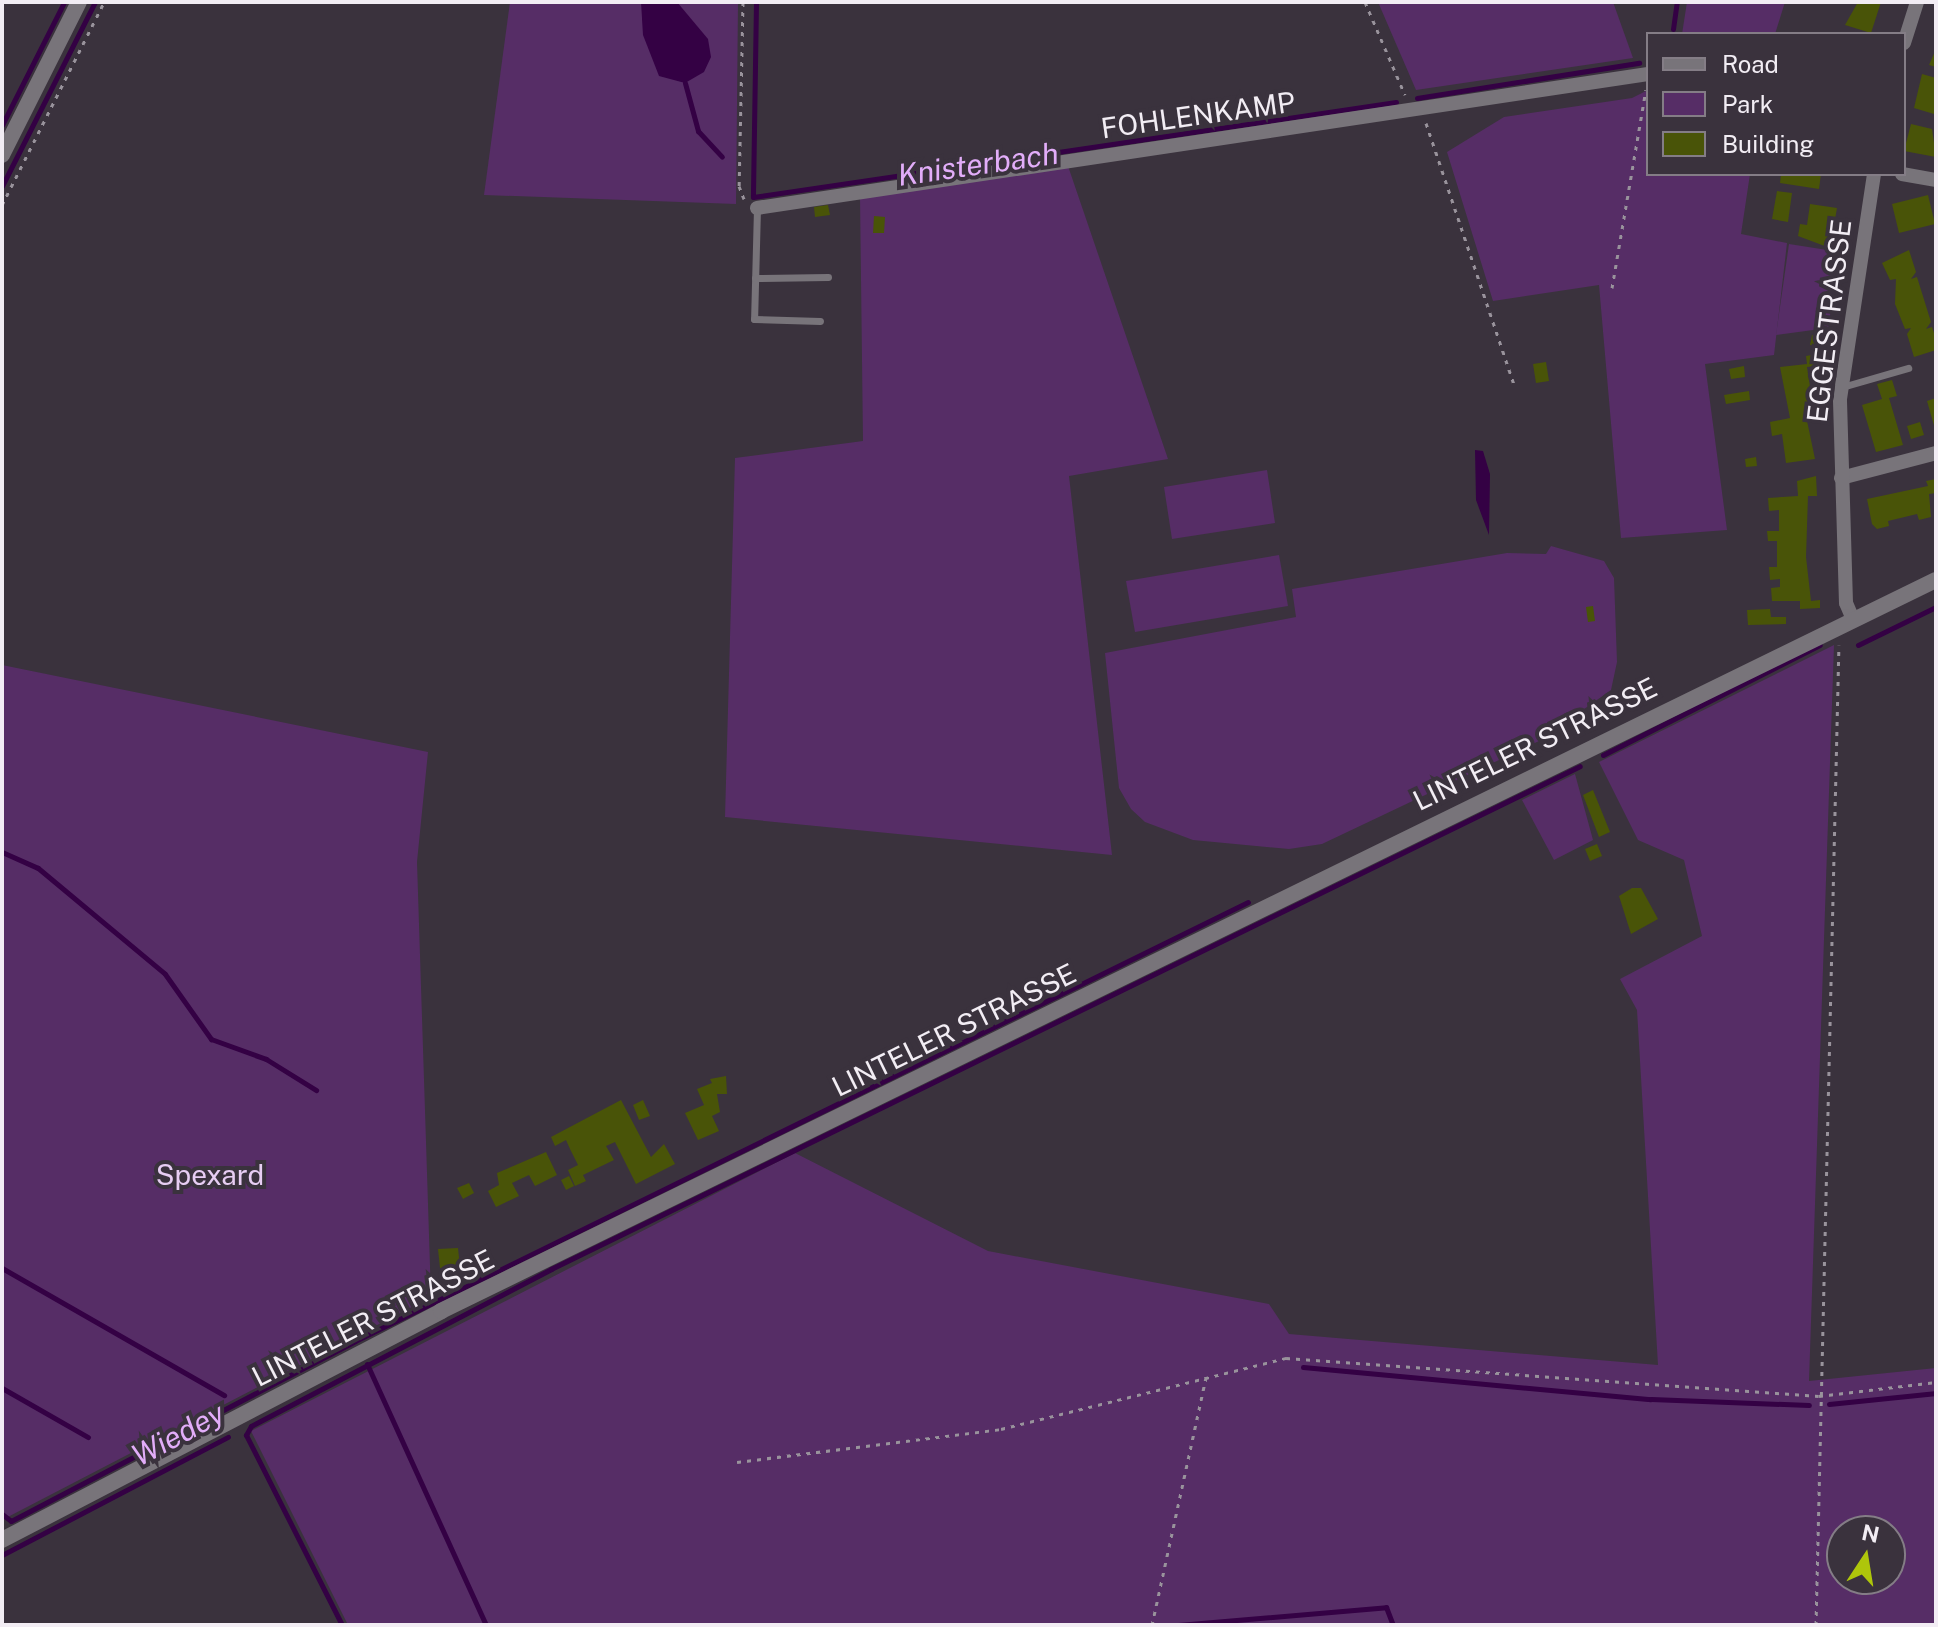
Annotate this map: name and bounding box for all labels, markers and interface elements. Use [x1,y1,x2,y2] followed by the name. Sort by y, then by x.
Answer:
[1646,32,1906,176] legend
[1722,50,1779,78] text: Road
[1099,85,1297,145] street label: FOHLENKAMP
[1722,90,1773,118] text: Park
[1722,130,1814,158] text: Building
[895,135,1061,193] water label: Knisterbach
[1800,218,1858,424] street label: EGGESTRASSE
[1408,670,1662,818] street label: LINTELER STRASSE
[827,956,1081,1104] street label: LINTELER STRASSE
[156,1158,264,1192] park label: Spexard
[246,1242,500,1394] street label: LINTELER STRASSE
[126,1395,230,1473] water label: Wiedey
[1826,1515,1906,1595] north arrow
[1859,1519,1882,1548] text: N

